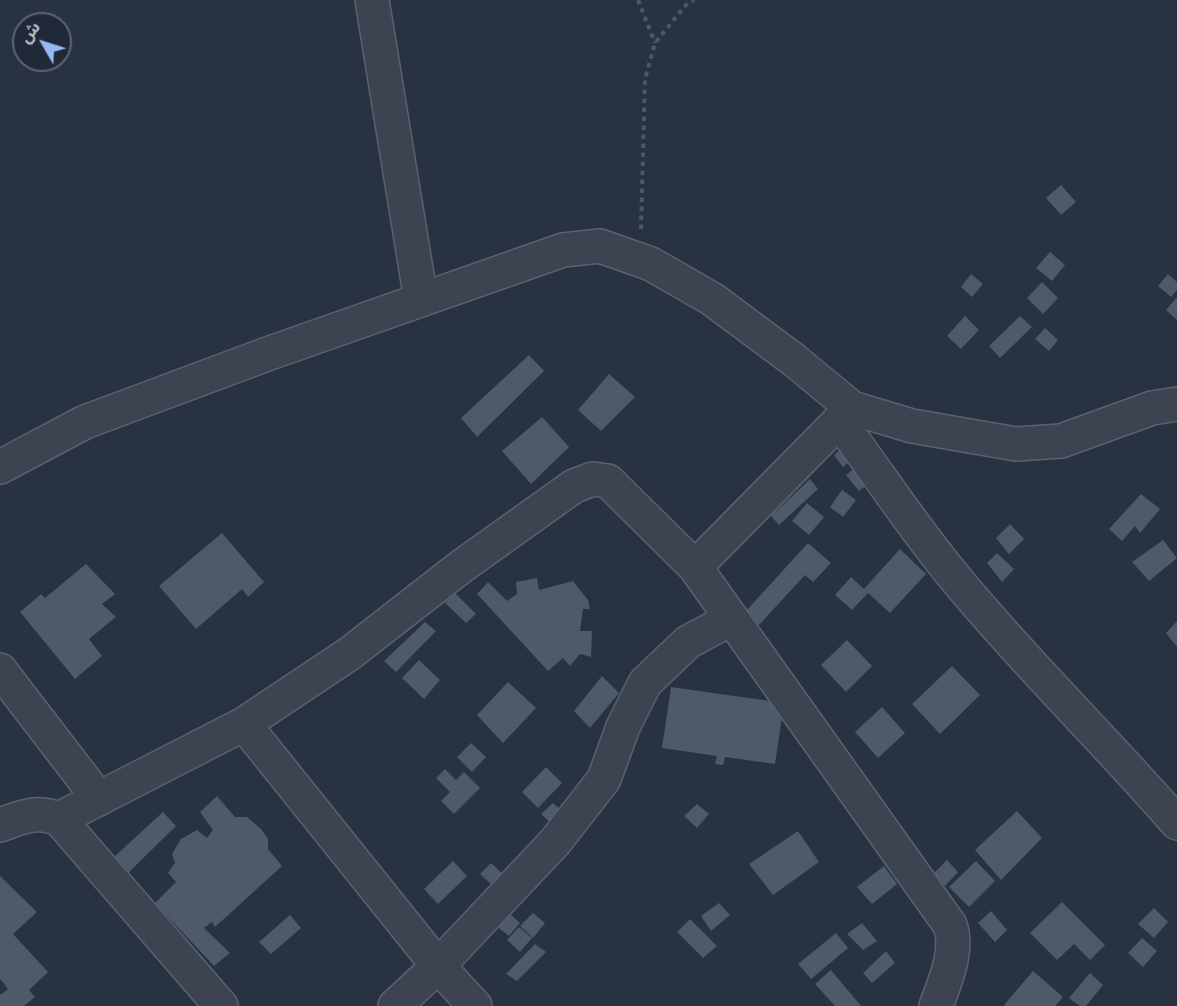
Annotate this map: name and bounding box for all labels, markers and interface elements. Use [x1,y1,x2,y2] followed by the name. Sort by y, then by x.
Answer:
[12,12,72,72] north arrow
[15,17,44,47] text: ش

